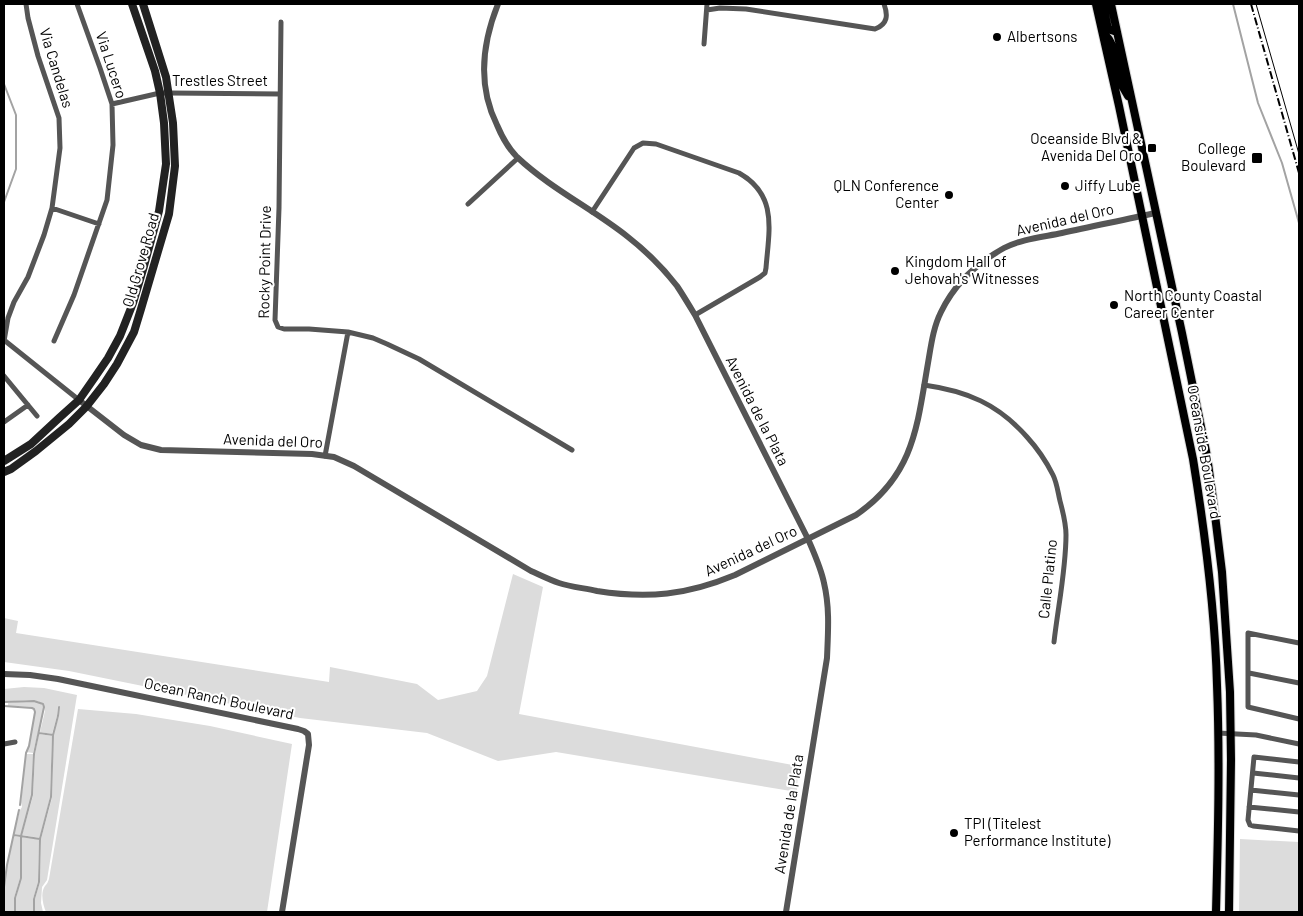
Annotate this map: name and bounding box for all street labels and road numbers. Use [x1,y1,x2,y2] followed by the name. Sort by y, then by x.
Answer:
[36,26,78,110] street label: Via Candelas
[93,29,131,100] street label: Via Lucero
[172,71,268,89] street label: Trestles Street
[1014,199,1115,239] street label: Avenida del Oro
[254,205,274,319] street label: Rocky Point Drive
[118,210,162,309] street label: Old Grove Road
[722,353,793,468] street label: Avenida de la Plata
[1184,383,1226,520] street label: Oceanside Boulevard
[223,429,323,451] street label: Avenida del Oro
[702,521,800,579] street label: Avenida del Oro
[1034,538,1060,620] street label: Calle Platino
[143,673,296,723] street label: Ocean Ranch Boulevard
[770,753,806,875] street label: Avenida de la Plata

